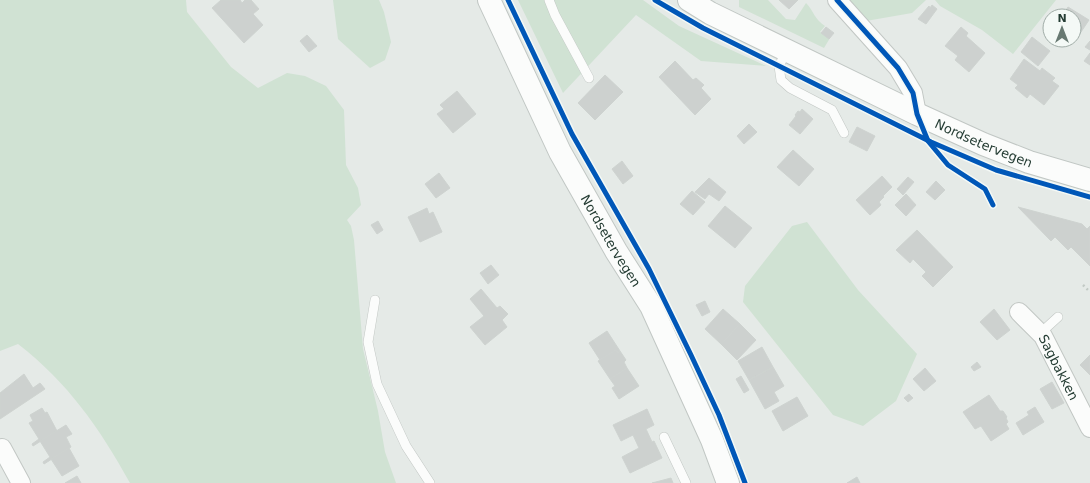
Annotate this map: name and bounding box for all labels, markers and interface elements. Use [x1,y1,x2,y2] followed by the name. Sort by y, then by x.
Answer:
[1042,8,1082,48] north arrow
[1057,12,1067,25] text: N
[933,116,1035,170] street label: Nordsetervegen
[578,192,644,289] street label: Nordsetervegen
[1036,332,1082,403] street label: Sagbakken

